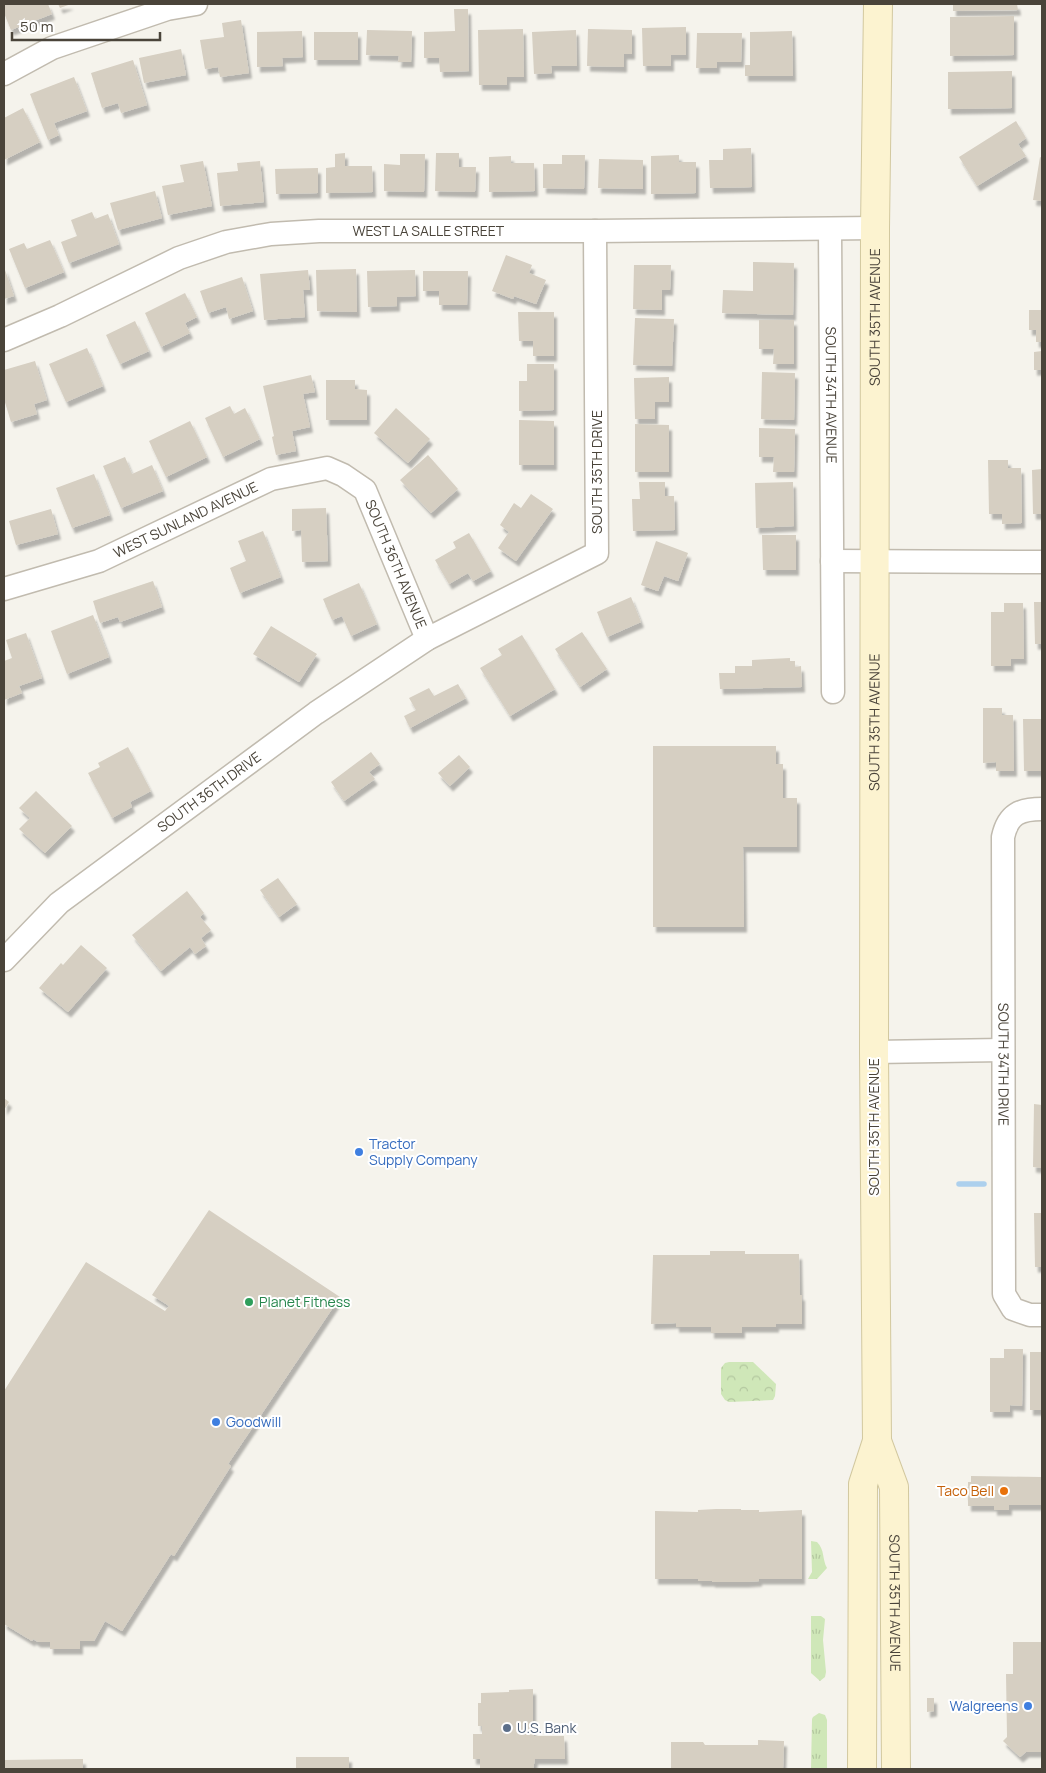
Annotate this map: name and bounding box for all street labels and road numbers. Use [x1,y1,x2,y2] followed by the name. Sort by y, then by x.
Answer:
[352,221,505,240] street label: WEST LA SALLE STREET
[865,248,884,386] street label: SOUTH 35TH AVENUE
[822,326,842,464] street label: SOUTH 34TH AVENUE
[587,410,606,534] street label: SOUTH 35TH DRIVE
[110,477,261,562] street label: WEST SUNLAND AVENUE
[361,496,432,631] street label: SOUTH 36TH AVENUE
[864,653,883,791] street label: SOUTH 35TH AVENUE
[153,747,265,836] street label: SOUTH 36TH DRIVE
[994,1003,1014,1126] street label: SOUTH 34TH DRIVE
[864,1058,883,1196] street label: SOUTH 35TH AVENUE
[885,1534,905,1672] street label: SOUTH 35TH AVENUE

